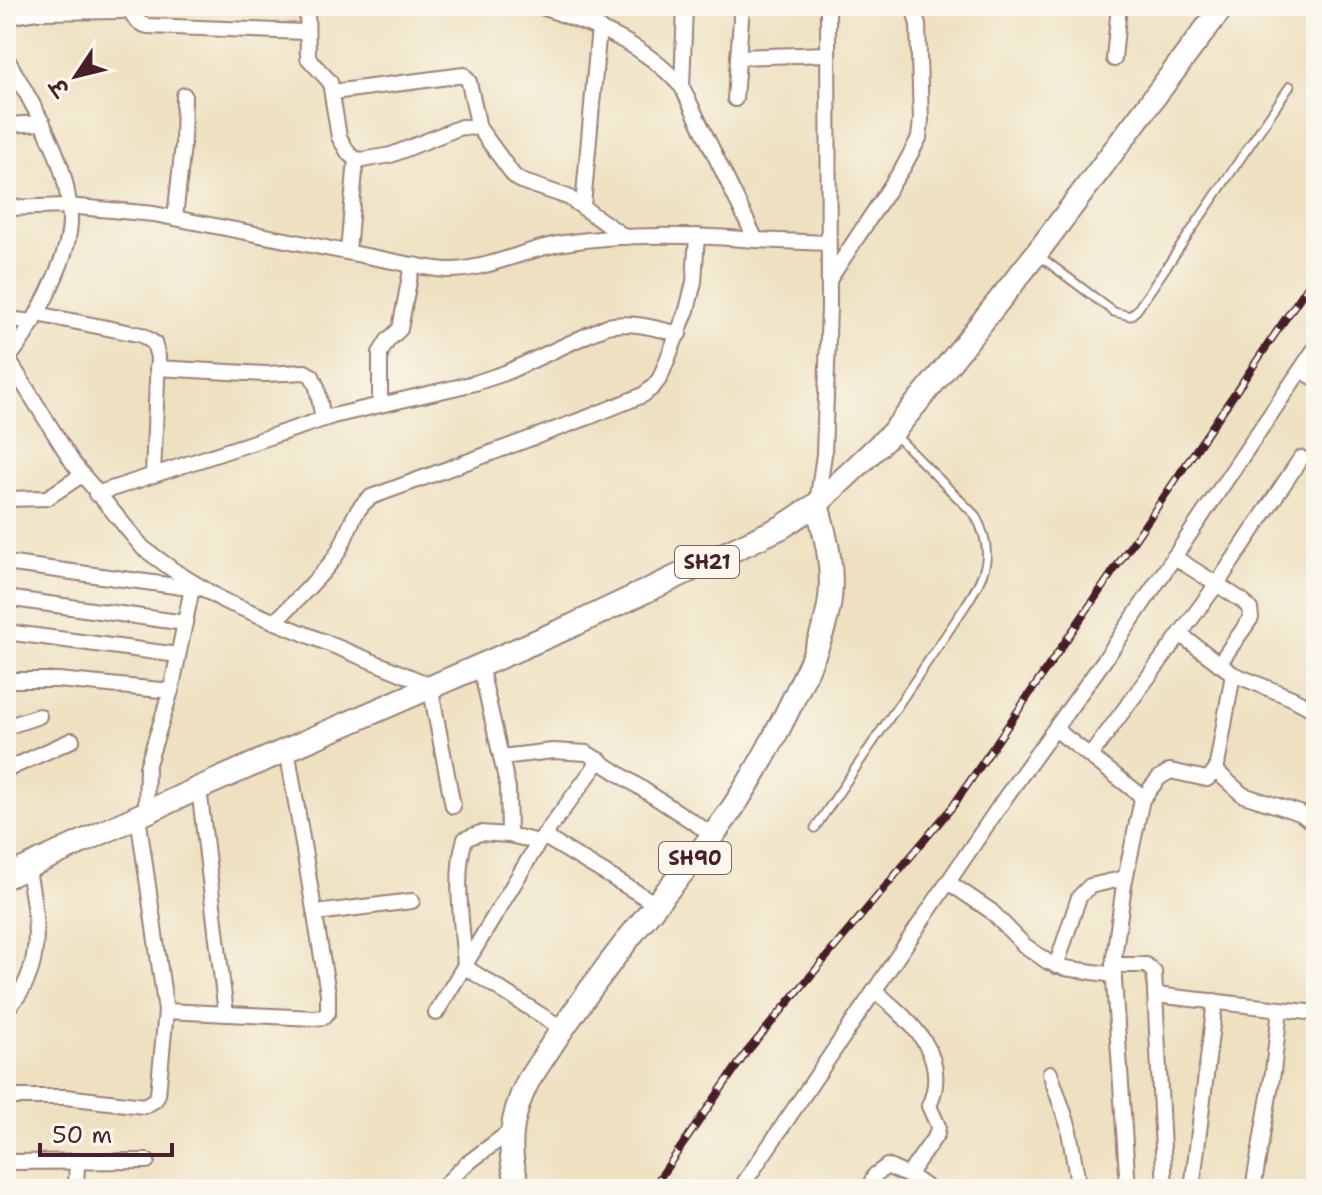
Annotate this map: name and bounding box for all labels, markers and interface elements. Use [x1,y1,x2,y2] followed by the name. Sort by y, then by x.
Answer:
[36,36,116,116] north arrow
[43,71,77,103] text: उ
[675,546,739,578] road number: SH21
[659,842,731,874] road number: SH90
[40,1107,172,1157] scale bar
[52,1119,112,1151] text: 50 m

